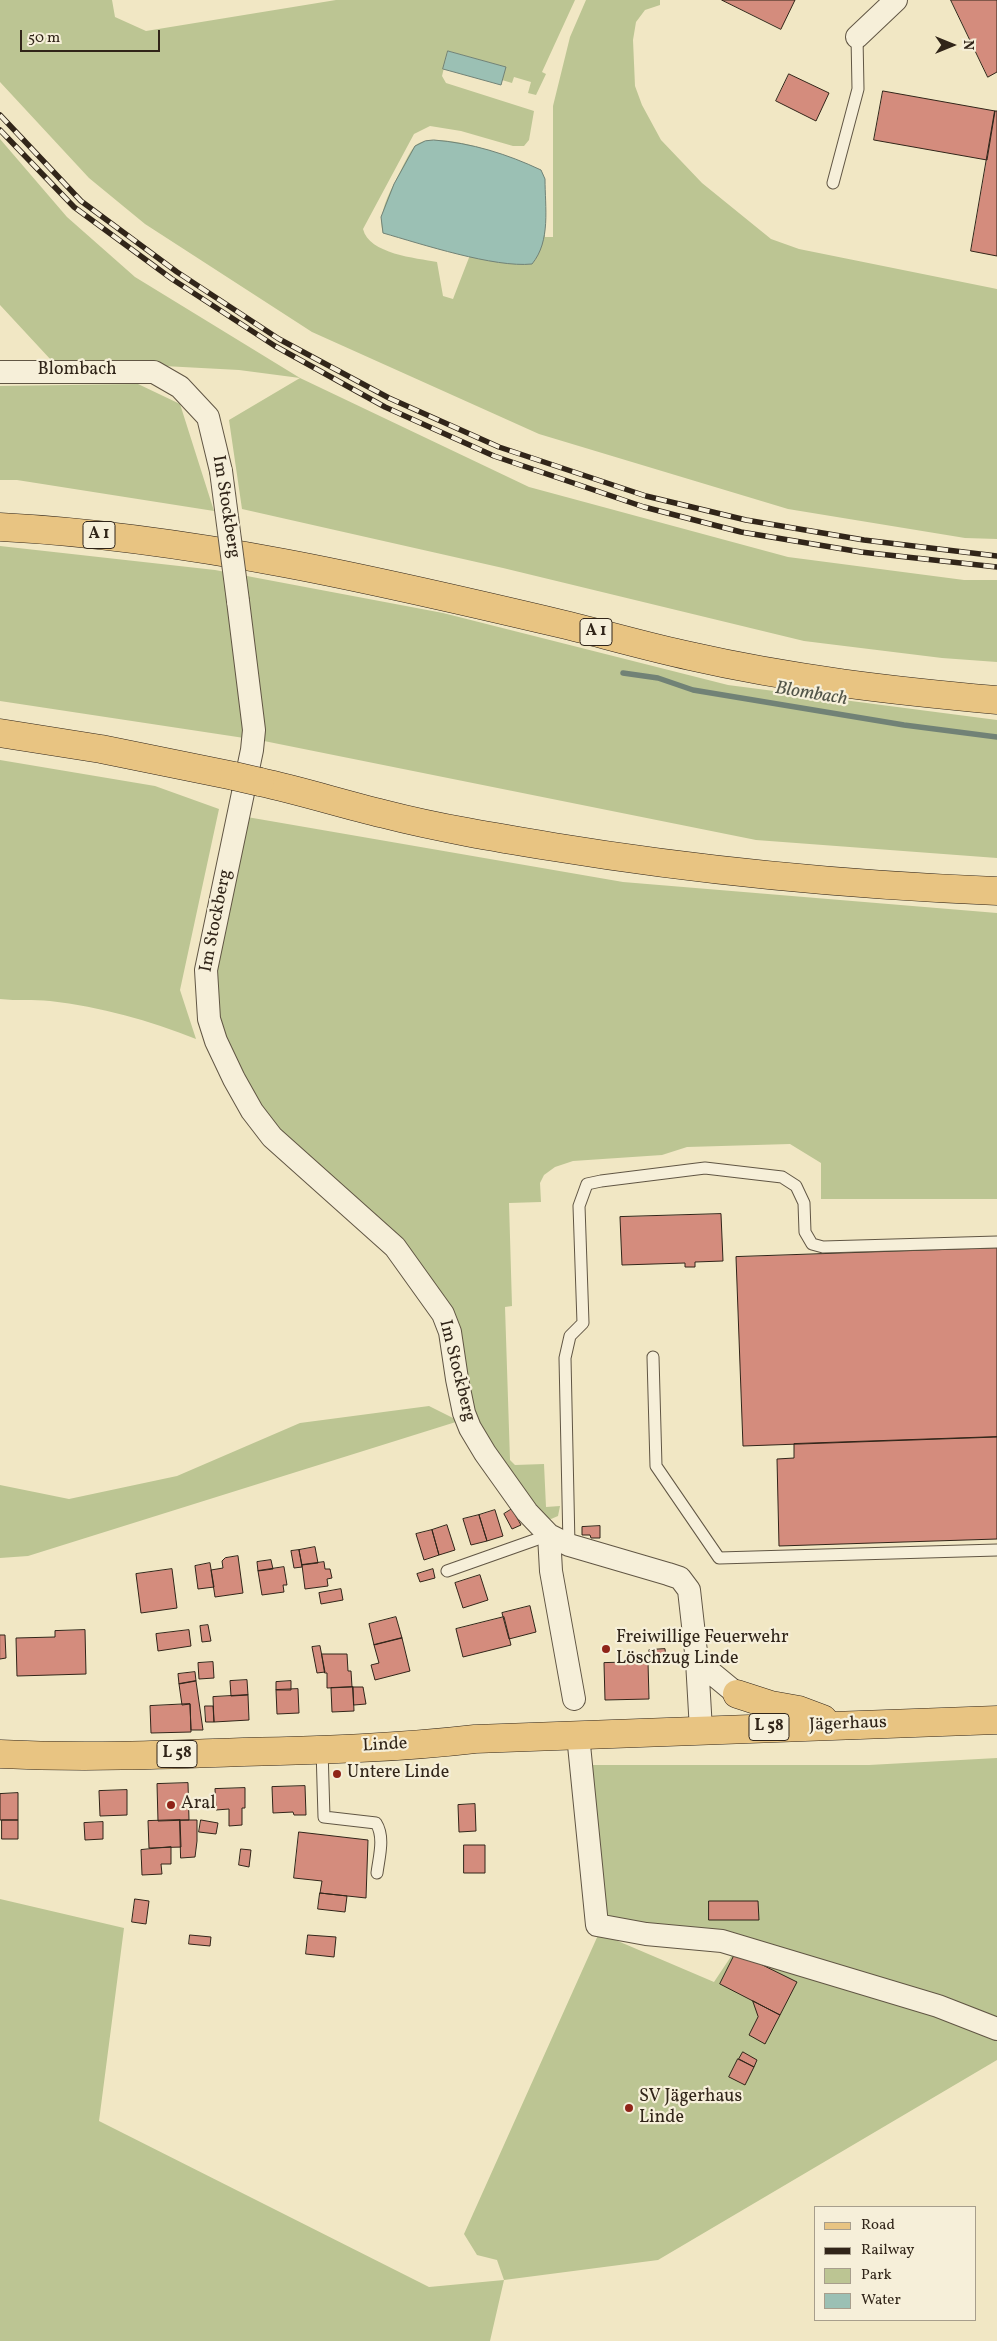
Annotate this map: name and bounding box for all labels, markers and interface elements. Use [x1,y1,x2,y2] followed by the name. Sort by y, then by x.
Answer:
[22,20,162,52] scale bar
[927,20,977,70] north arrow
[28,28,60,49] text: 50 m
[958,40,977,50] text: N
[37,360,117,382] street label: Blombach
[206,454,244,560] street label: Im Stockberg
[83,522,115,548] road number: A 1
[580,618,612,646] road number: A 1
[773,678,849,712] water label: Blombach
[196,868,238,974] street label: Im Stockberg
[433,1318,479,1424] street label: Im Stockberg
[616,1628,788,1670] place label: Freiwillige Feuerwehr Löschzug Linde
[600,1643,612,1655] marker: Freiwillige Feuerwehr Löschzug Linde
[809,1713,887,1737] street label: Jägerhaus
[749,1714,789,1740] road number: L 58
[362,1734,408,1758] street label: Linde
[157,1740,197,1768] road number: L 58
[347,1763,449,1785] place label: Untere Linde
[331,1768,343,1780] marker: Untere Linde
[181,1794,216,1816] place label: Aral
[165,1799,177,1811] marker: Aral
[639,2087,742,2130] place label: SV Jägerhaus Linde
[623,2102,635,2114] marker: SV Jägerhaus Linde
[814,2206,977,2321] legend
[861,2215,895,2236] text: Road
[861,2240,914,2261] text: Railway
[861,2265,892,2286] text: Park
[861,2290,901,2311] text: Water

